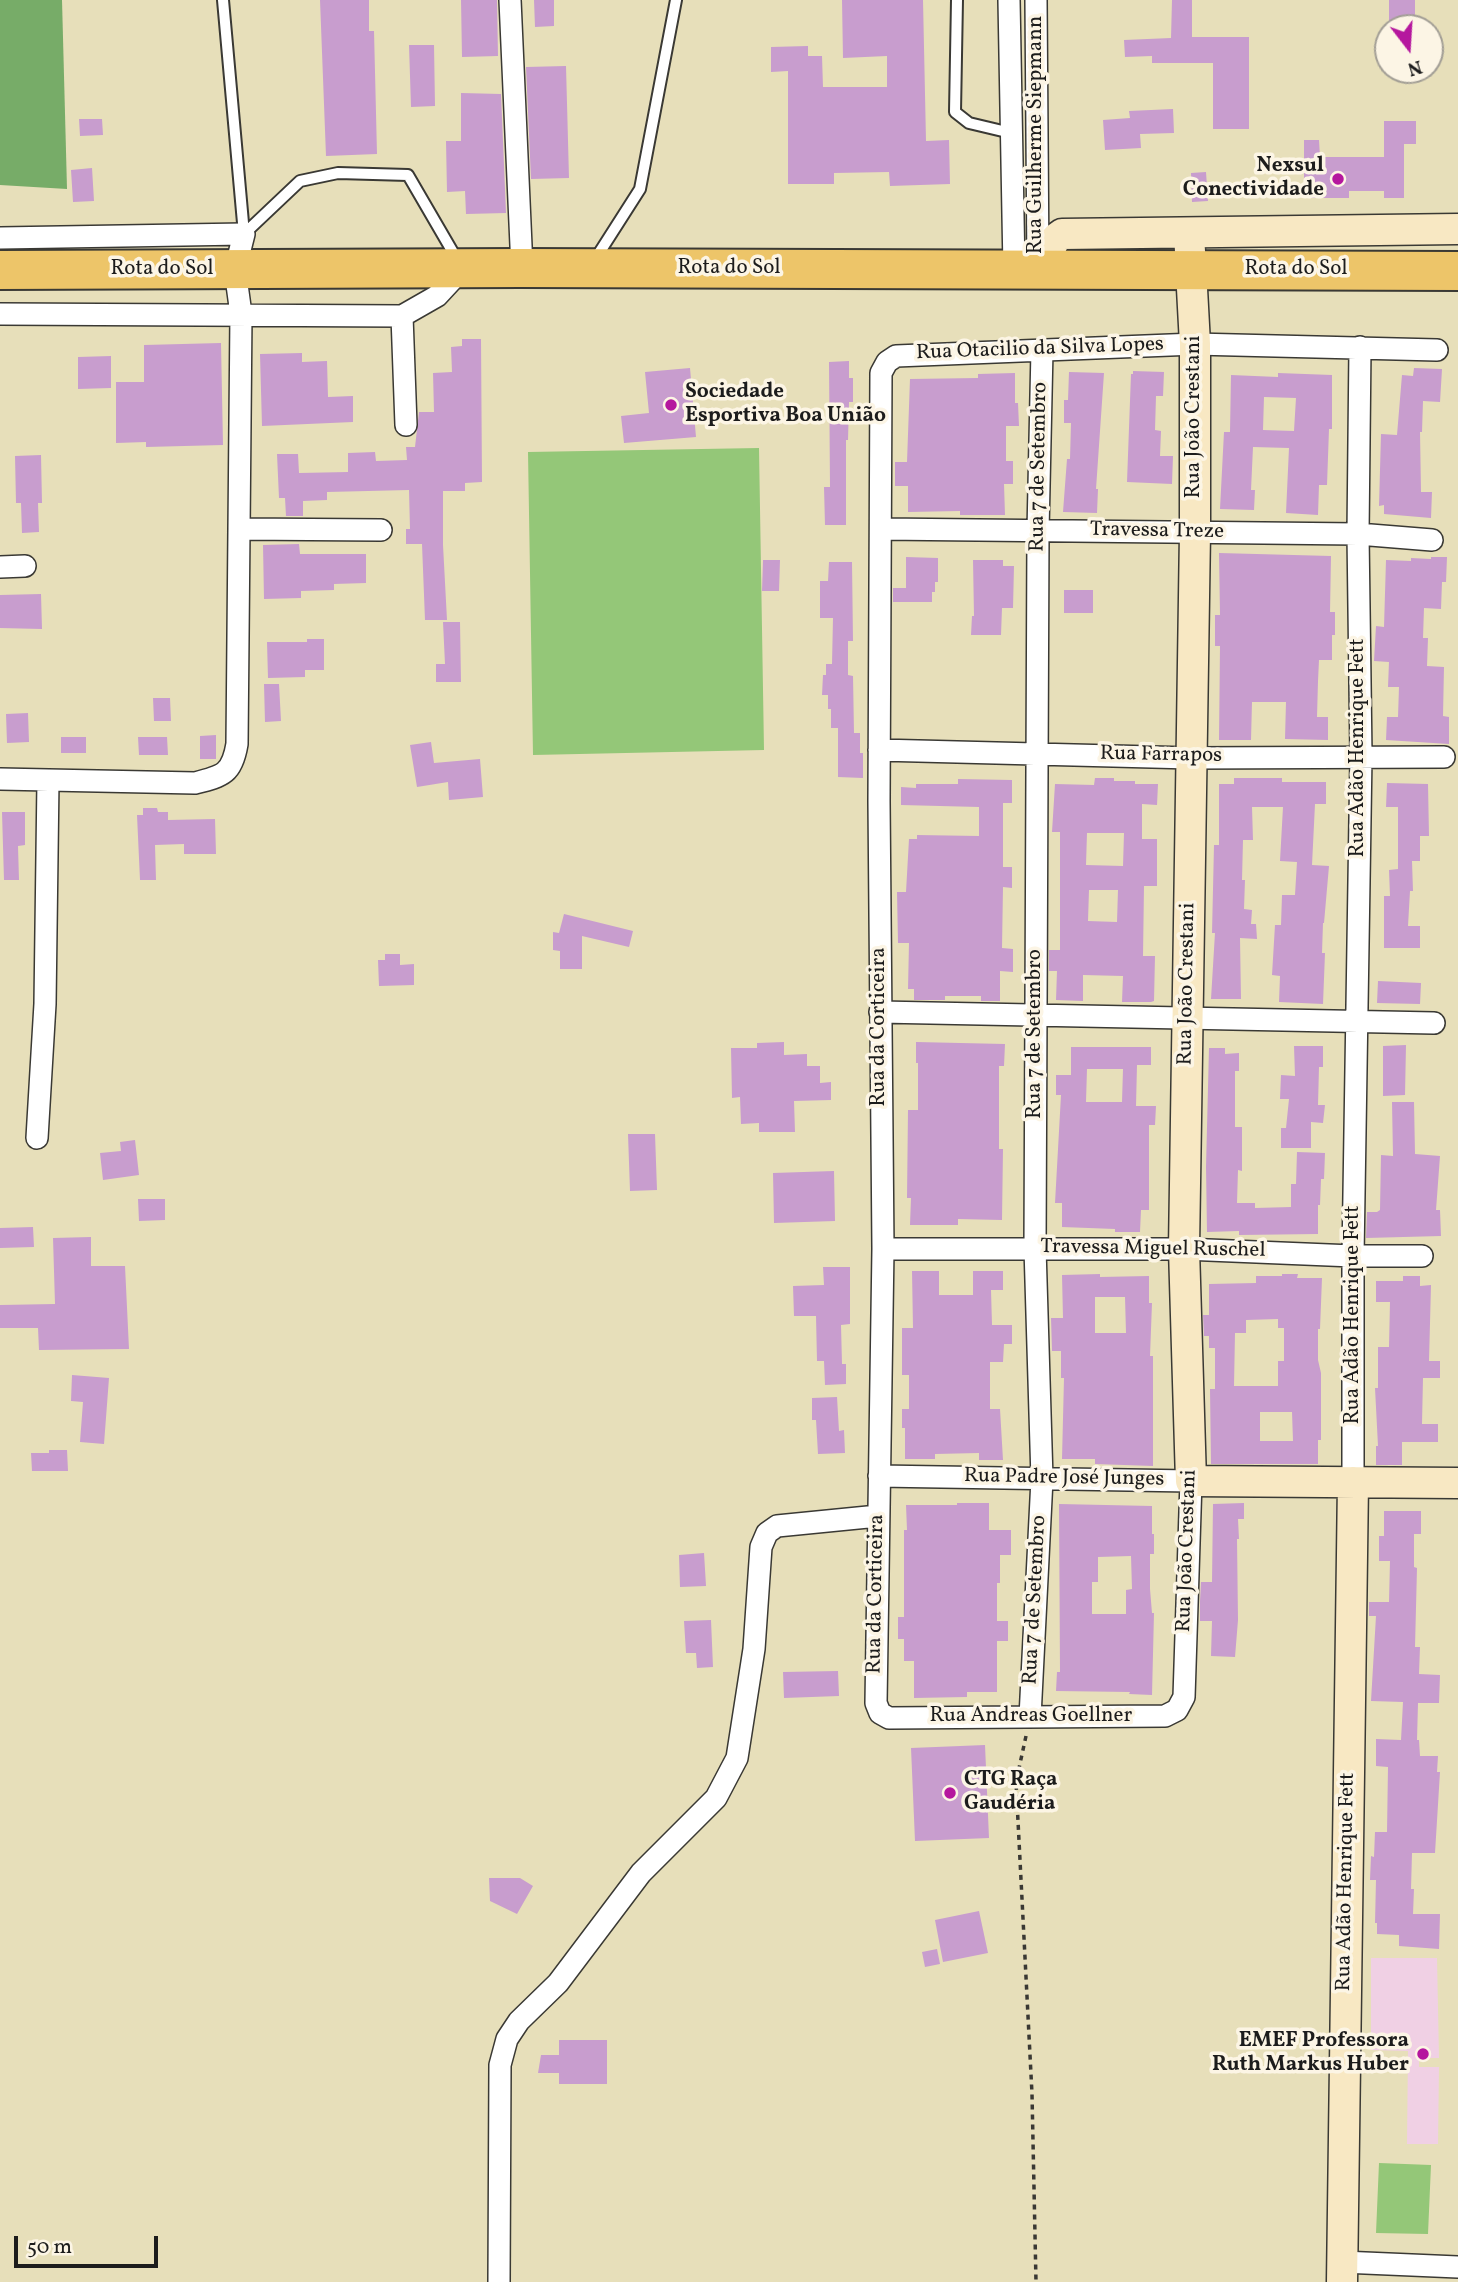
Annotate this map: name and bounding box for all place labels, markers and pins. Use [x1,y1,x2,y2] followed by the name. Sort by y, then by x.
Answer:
[1183,154,1324,204] place label: Nexsul Conectividade
[1330,171,1346,187] marker: Nexsul Conectividade
[685,380,886,430] place label: Sociedade Esportiva Boa União
[663,397,679,413] marker: Sociedade Esportiva Boa União
[964,1768,1058,1818] place label: CTG Raça Gaudéria
[942,1785,958,1801] marker: CTG Raça Gaudéria
[1212,2029,1409,2079] place label: EMEF Professora Ruth Markus Huber
[1415,2046,1431,2062] marker: EMEF Professora Ruth Markus Huber

